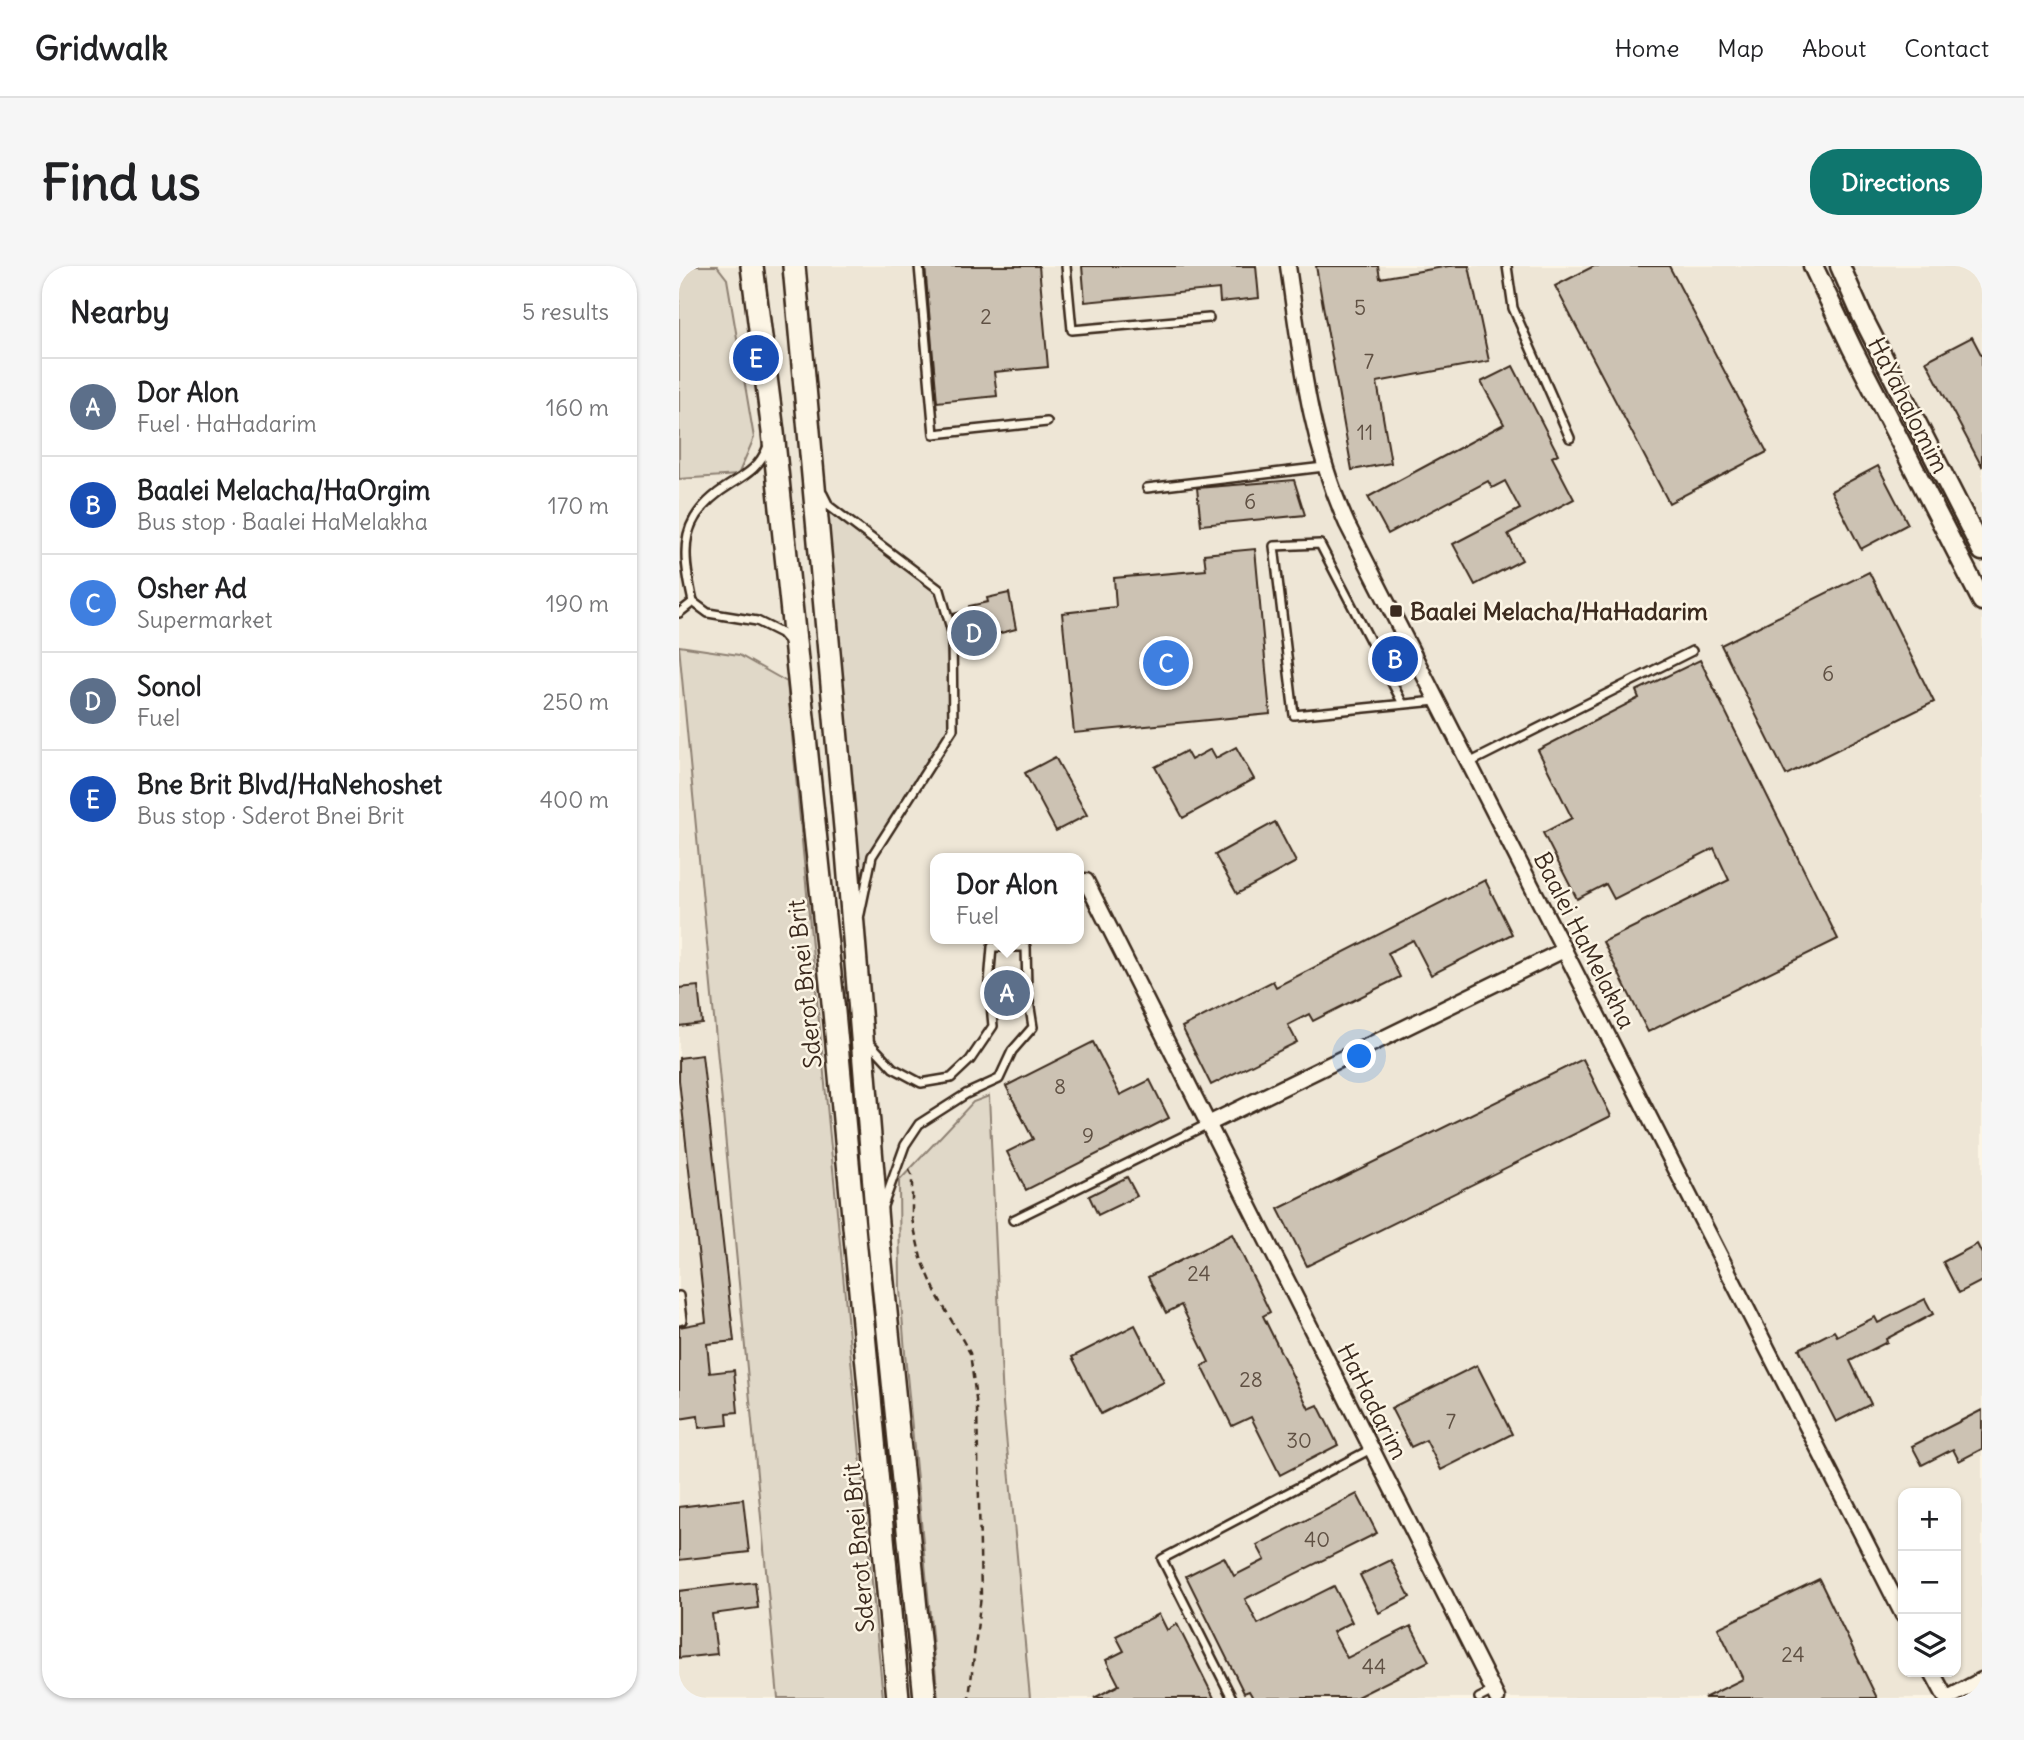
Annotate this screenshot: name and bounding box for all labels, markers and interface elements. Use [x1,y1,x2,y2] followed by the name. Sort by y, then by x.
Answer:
[35,27,168,69] text: Gridwalk
[1615,33,1679,63] text: Home
[1717,33,1764,63] text: Map
[1802,33,1866,63] text: About
[1904,33,1989,63] text: Contact
[1810,149,1982,215] button: Directions
[42,152,200,213] text: Find us
[70,293,170,331] text: Nearby
[1354,294,1366,321] house number: 5
[522,297,609,326] text: 5 results
[980,303,992,330] house number: 2
[733,332,779,384] pin: E
[1862,332,1956,478] street label: HaYahalomim
[1364,348,1374,375] house number: 7
[137,376,239,409] text: Dor Alon
[86,393,100,422] text: A
[546,393,609,422] text: 160 m
[137,409,317,438] text: Fuel · HaHadarim
[1357,419,1373,446] house number: 11
[137,474,430,507] text: Baalei Melacha/HaOrgim
[1244,488,1256,515] house number: 6
[85,491,101,520] text: B
[548,491,609,520] text: 170 m
[137,507,428,536] text: Bus stop · Baalei HaMelakha
[137,572,247,605] text: Osher Ad
[85,589,101,618] text: C
[546,589,609,618] text: 190 m
[1410,596,1708,626] place label: Baalei Melacha/HaHadarim
[1388,603,1404,619] marker: Baalei Melacha/HaHadarim
[137,605,273,634] text: Supermarket
[951,607,997,659] pin: D
[1372,633,1418,685] pin: B
[1143,637,1189,689] pin: C
[1822,660,1834,687] house number: 6
[137,670,202,703] text: Sonol
[85,687,101,716] text: D
[542,687,609,716] text: 250 m
[137,703,180,732] text: Fuel
[137,768,442,801] text: Bne Brit Blvd/HaNehoshet
[86,785,100,814] text: E
[540,785,609,814] text: 400 m
[137,801,404,830] text: Bus stop · Sderot Bnei Brit
[1528,847,1642,1033] street label: Baalei HaMelakha
[930,853,1084,944] popup
[956,868,1058,901] text: Dor Alon
[780,898,828,1070] street label: Sderot Bnei Brit
[956,901,999,930] text: Fuel
[984,967,1030,1019] pin: A
[1342,1039,1376,1073] your location
[1054,1073,1066,1100] house number: 8
[1082,1122,1094,1149] house number: 9
[1187,1260,1211,1287] house number: 24
[1331,1338,1415,1464] street label: HaHadarim
[1239,1366,1263,1393] house number: 28
[1446,1408,1456,1435] house number: 7
[1286,1427,1312,1454] house number: 30
[836,1462,880,1634] street label: Sderot Bnei Brit
[1898,1488,1961,1677] map controls
[1898,1488,1961,1551] button: +
[1304,1526,1330,1553] house number: 40
[1898,1551,1961,1614] button: −
[1898,1614,1961,1677] button: layers
[1781,1641,1805,1668] house number: 24
[1362,1653,1386,1680] house number: 44

